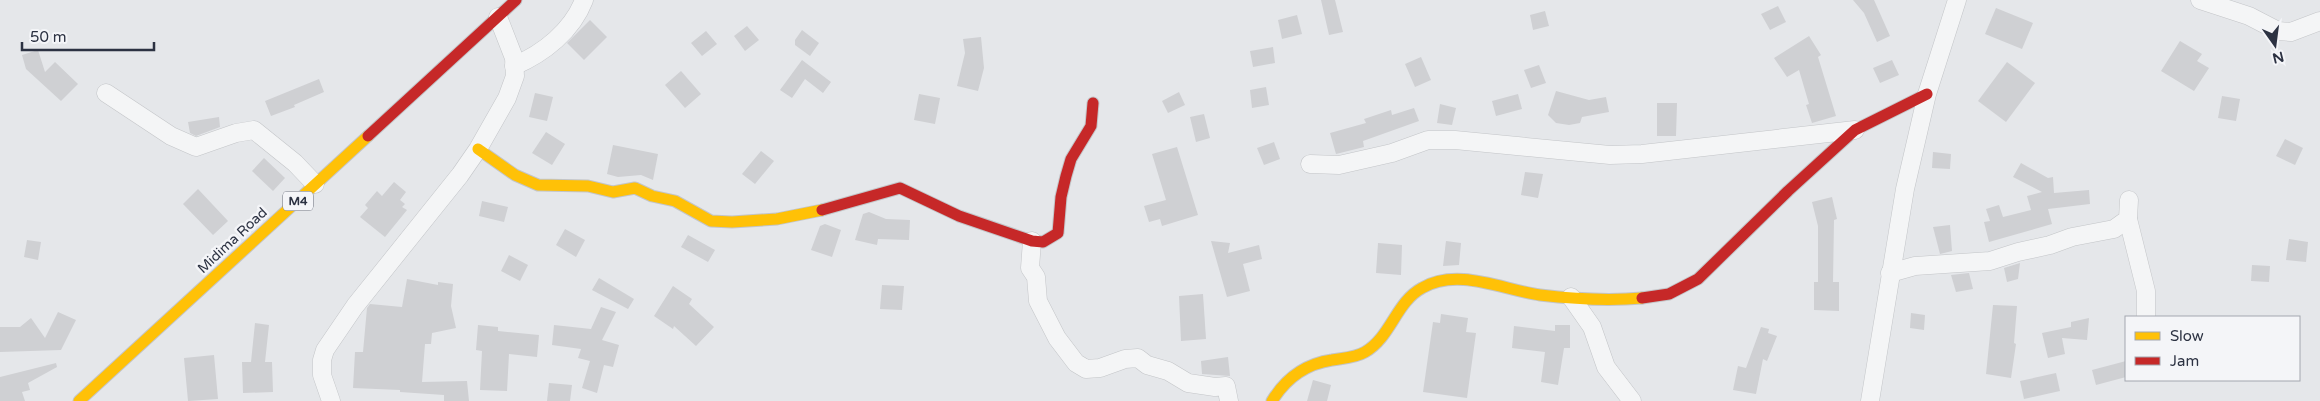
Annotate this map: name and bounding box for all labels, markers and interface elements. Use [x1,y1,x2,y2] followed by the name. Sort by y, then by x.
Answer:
[22,20,155,52] scale bar
[2250,20,2300,70] north arrow
[30,28,67,46] text: 50 m
[2271,48,2286,67] text: N
[283,192,313,210] road number: M4
[194,204,271,277] street label: Midima Road
[2125,316,2300,381] legend
[2170,327,2204,345] text: Slow
[2170,352,2199,370] text: Jam

